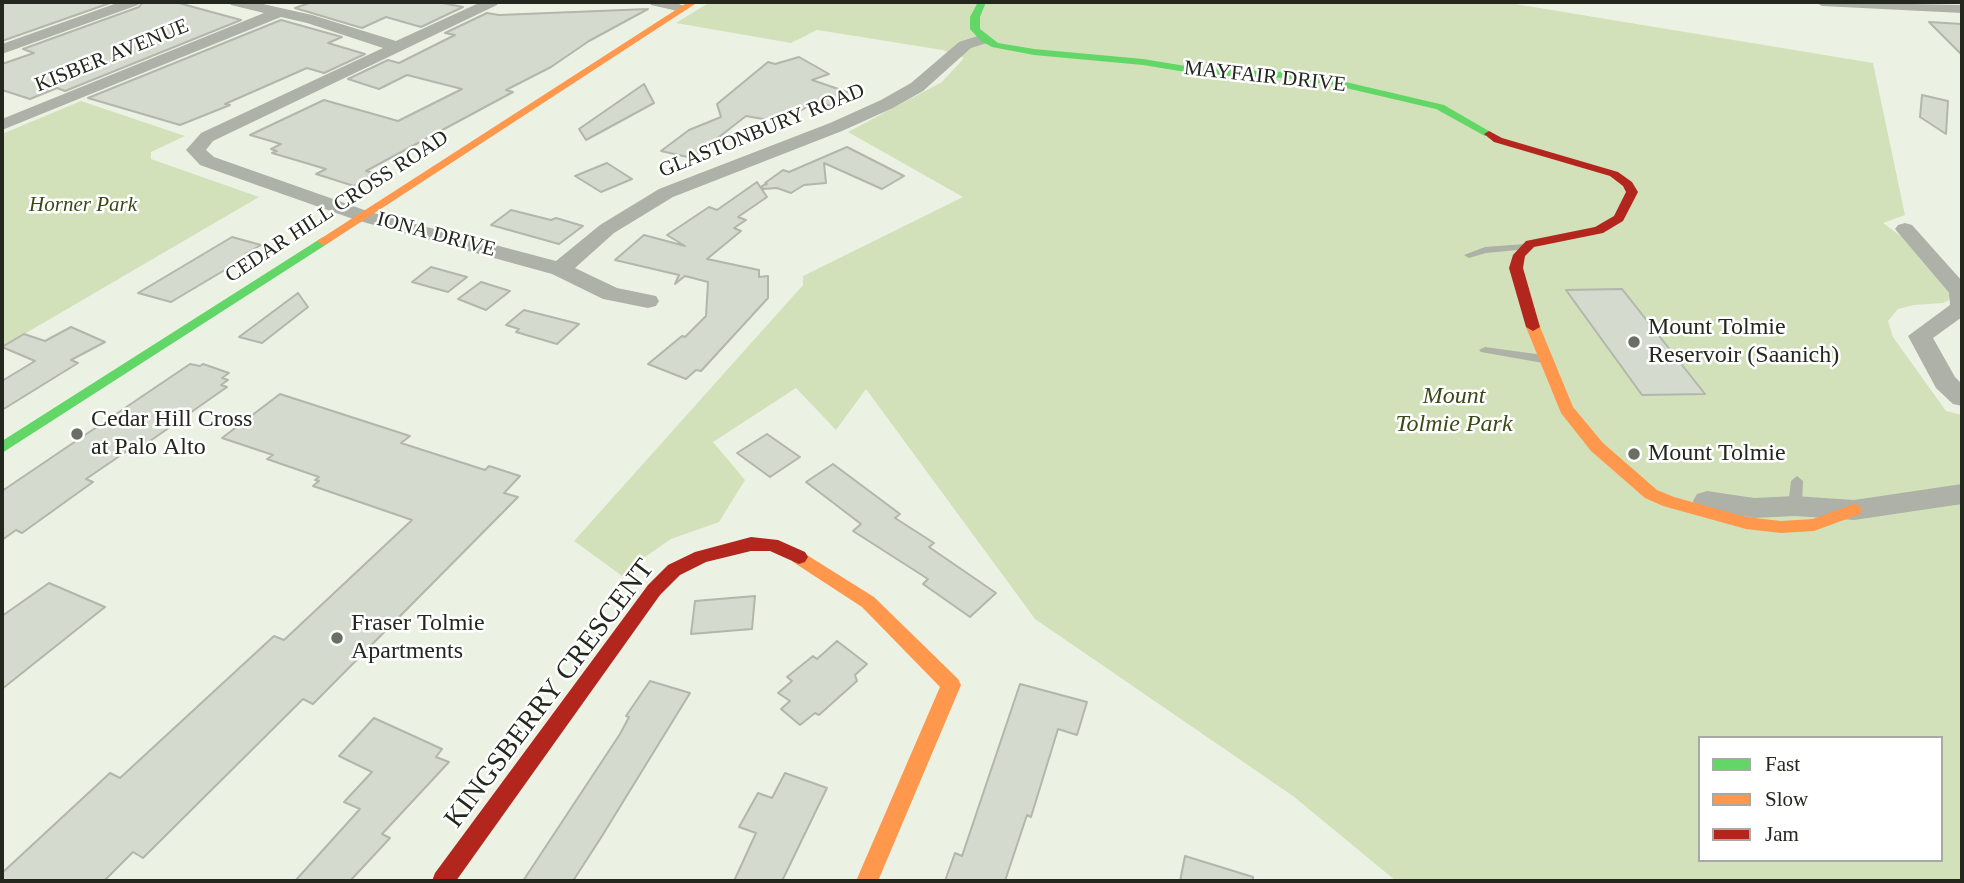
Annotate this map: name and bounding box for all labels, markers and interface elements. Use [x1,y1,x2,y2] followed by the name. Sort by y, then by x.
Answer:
[31,14,193,98] street label: KISBER AVENUE
[1183,56,1347,98] street label: MAYFAIR DRIVE
[655,78,869,184] street label: GLASTONBURY ROAD
[221,125,453,289] street label: CEDAR HILL CROSS ROAD
[29,192,137,218] park label: Horner Park
[374,207,498,263] street label: IONA DRIVE
[1648,314,1839,370] place label: Mount Tolmie Reservoir (Saanich)
[1626,334,1642,350] marker: Mount Tolmie Reservoir (Saanich)
[1395,383,1513,439] park label: Mount Tolmie Park
[91,406,252,462] place label: Cedar Hill Cross at Palo Alto
[69,426,85,442] marker: Cedar Hill Cross at Palo Alto
[1648,440,1786,468] place label: Mount Tolmie
[1626,446,1642,462] marker: Mount Tolmie
[438,553,662,835] street label: KINGSBERRY CRESCENT
[351,610,485,666] place label: Fraser Tolmie Apartments
[329,630,345,646] marker: Fraser Tolmie Apartments
[1698,736,1943,862] legend
[1765,752,1800,776] text: Fast
[1765,787,1808,811] text: Slow
[1765,822,1799,846] text: Jam

